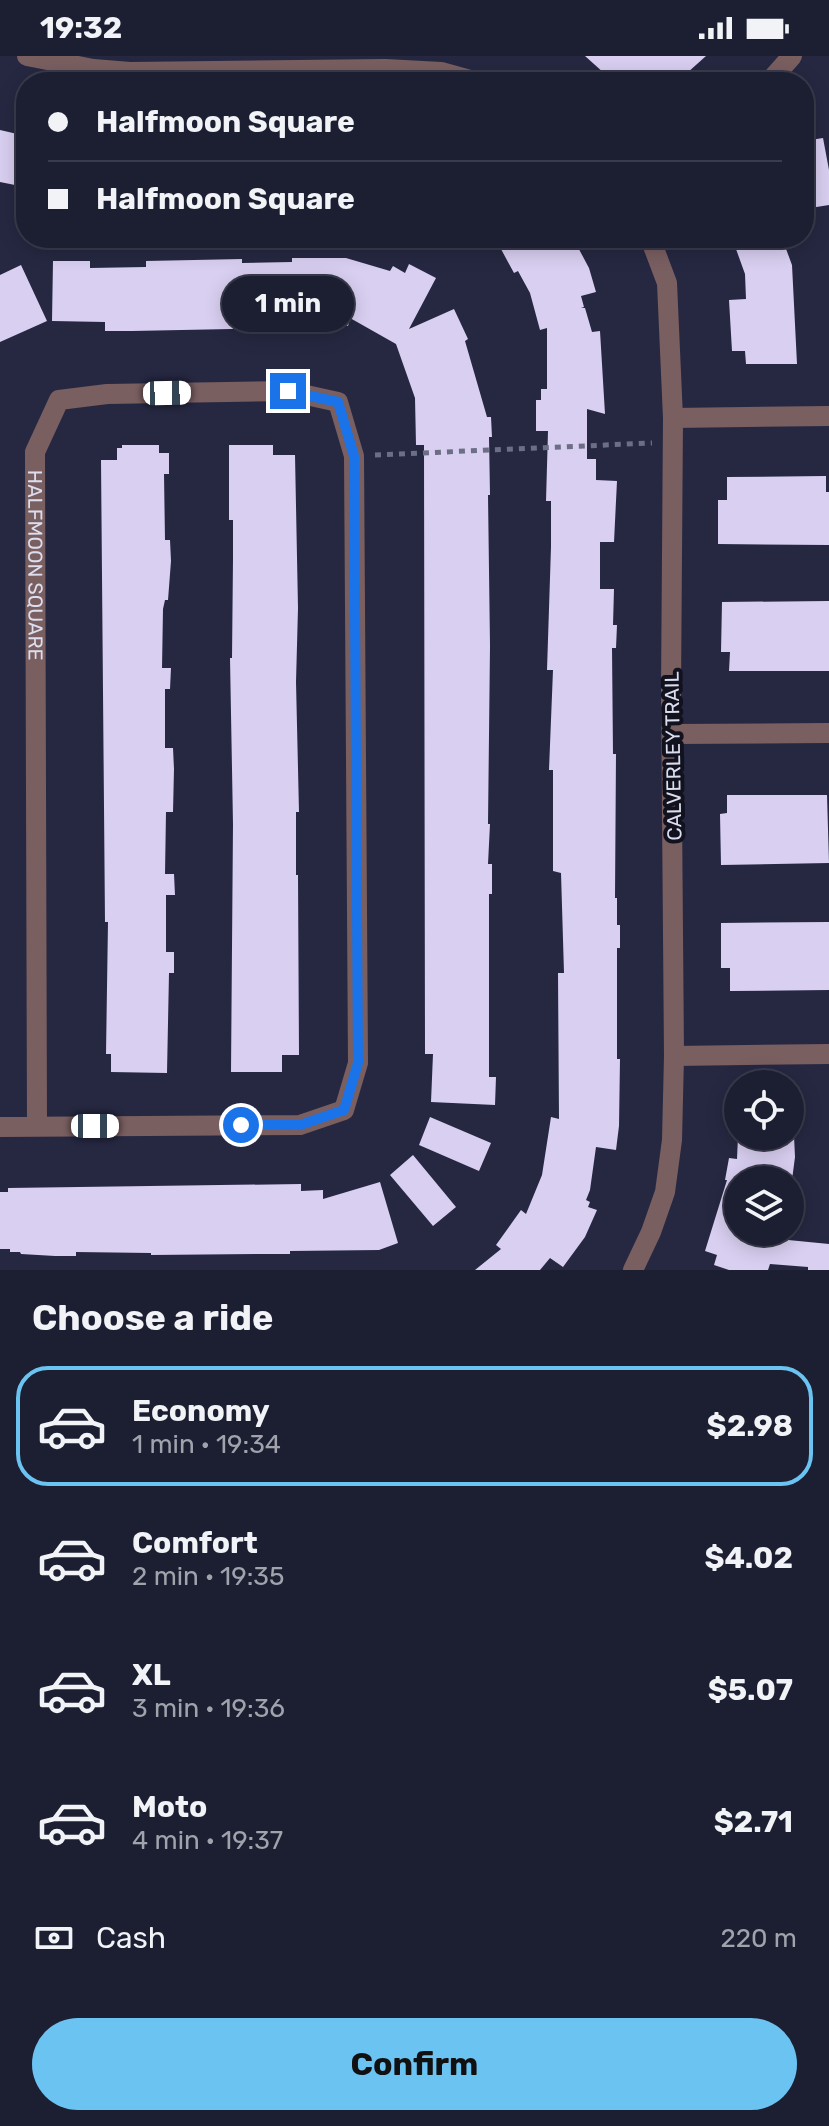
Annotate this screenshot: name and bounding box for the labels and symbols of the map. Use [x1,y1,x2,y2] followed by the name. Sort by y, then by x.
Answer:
[222,275,354,331] callout: 1 min
[270,373,306,409] route end
[143,381,191,405] car
[23,470,48,661] street label: HALFMOON SQUARE
[660,671,686,841] street label: CALVERLEY TRAIL
[223,1107,259,1143] route start
[71,1114,119,1138] car

